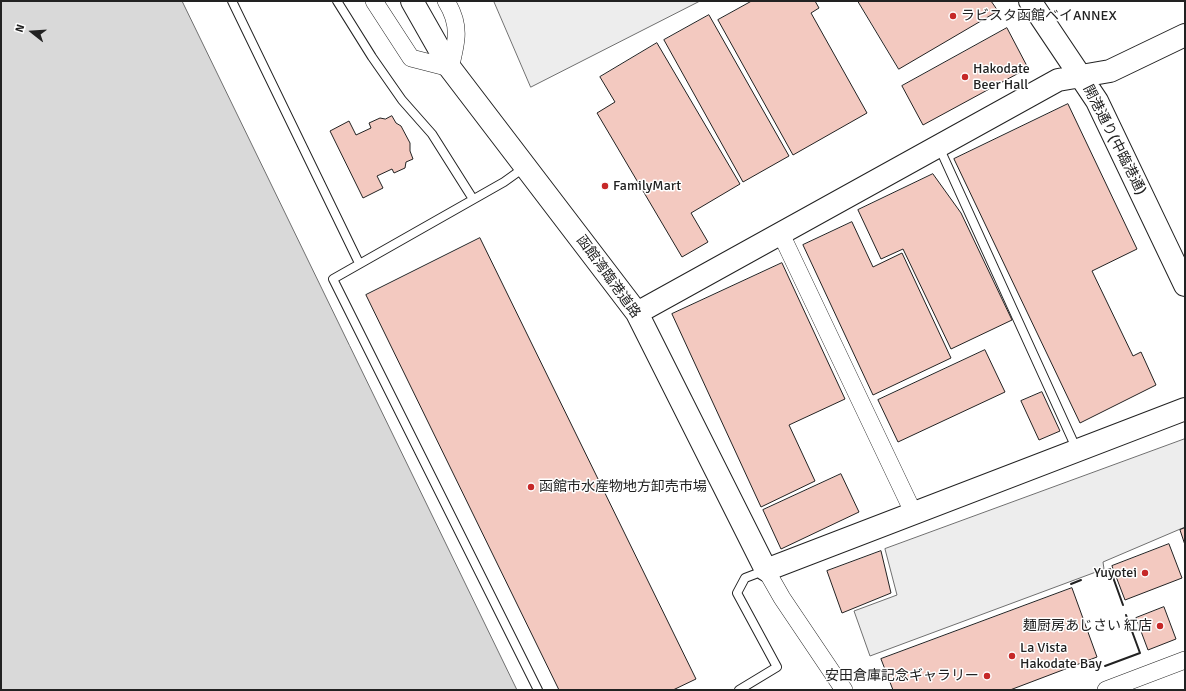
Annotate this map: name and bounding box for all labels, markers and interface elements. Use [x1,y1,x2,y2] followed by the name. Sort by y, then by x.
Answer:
[961,8,1117,24] place label: ラビスタ函館ベイANNEX
[948,11,958,21] marker: ラビスタ函館ベイANNEX
[12,12,52,52] north arrow
[13,23,27,34] text: N
[973,61,1030,94] place label: Hakodate Beer Hall
[960,72,970,82] marker: Hakodate Beer Hall
[1079,82,1149,198] street label: 開港通り(中臨港通)
[613,178,681,194] place label: FamilyMart
[600,181,610,191] marker: FamilyMart
[572,232,644,322] street label: 函館湾臨港道路
[539,479,707,495] place label: 函館市水産物地方卸売市場
[526,482,536,492] marker: 函館市水産物地方卸売市場
[1094,565,1137,581] place label: Yuyotei
[1140,568,1150,578] marker: Yuyotei
[1023,618,1152,634] place label: 麺厨房あじさい 紅店
[1155,621,1165,631] marker: 麺厨房あじさい 紅店
[1020,640,1102,672] place label: La Vista Hakodate Bay
[1007,651,1017,661] marker: La Vista Hakodate Bay
[825,668,979,684] place label: 安田倉庫記念ギャラリー
[982,671,992,681] marker: 安田倉庫記念ギャラリー

